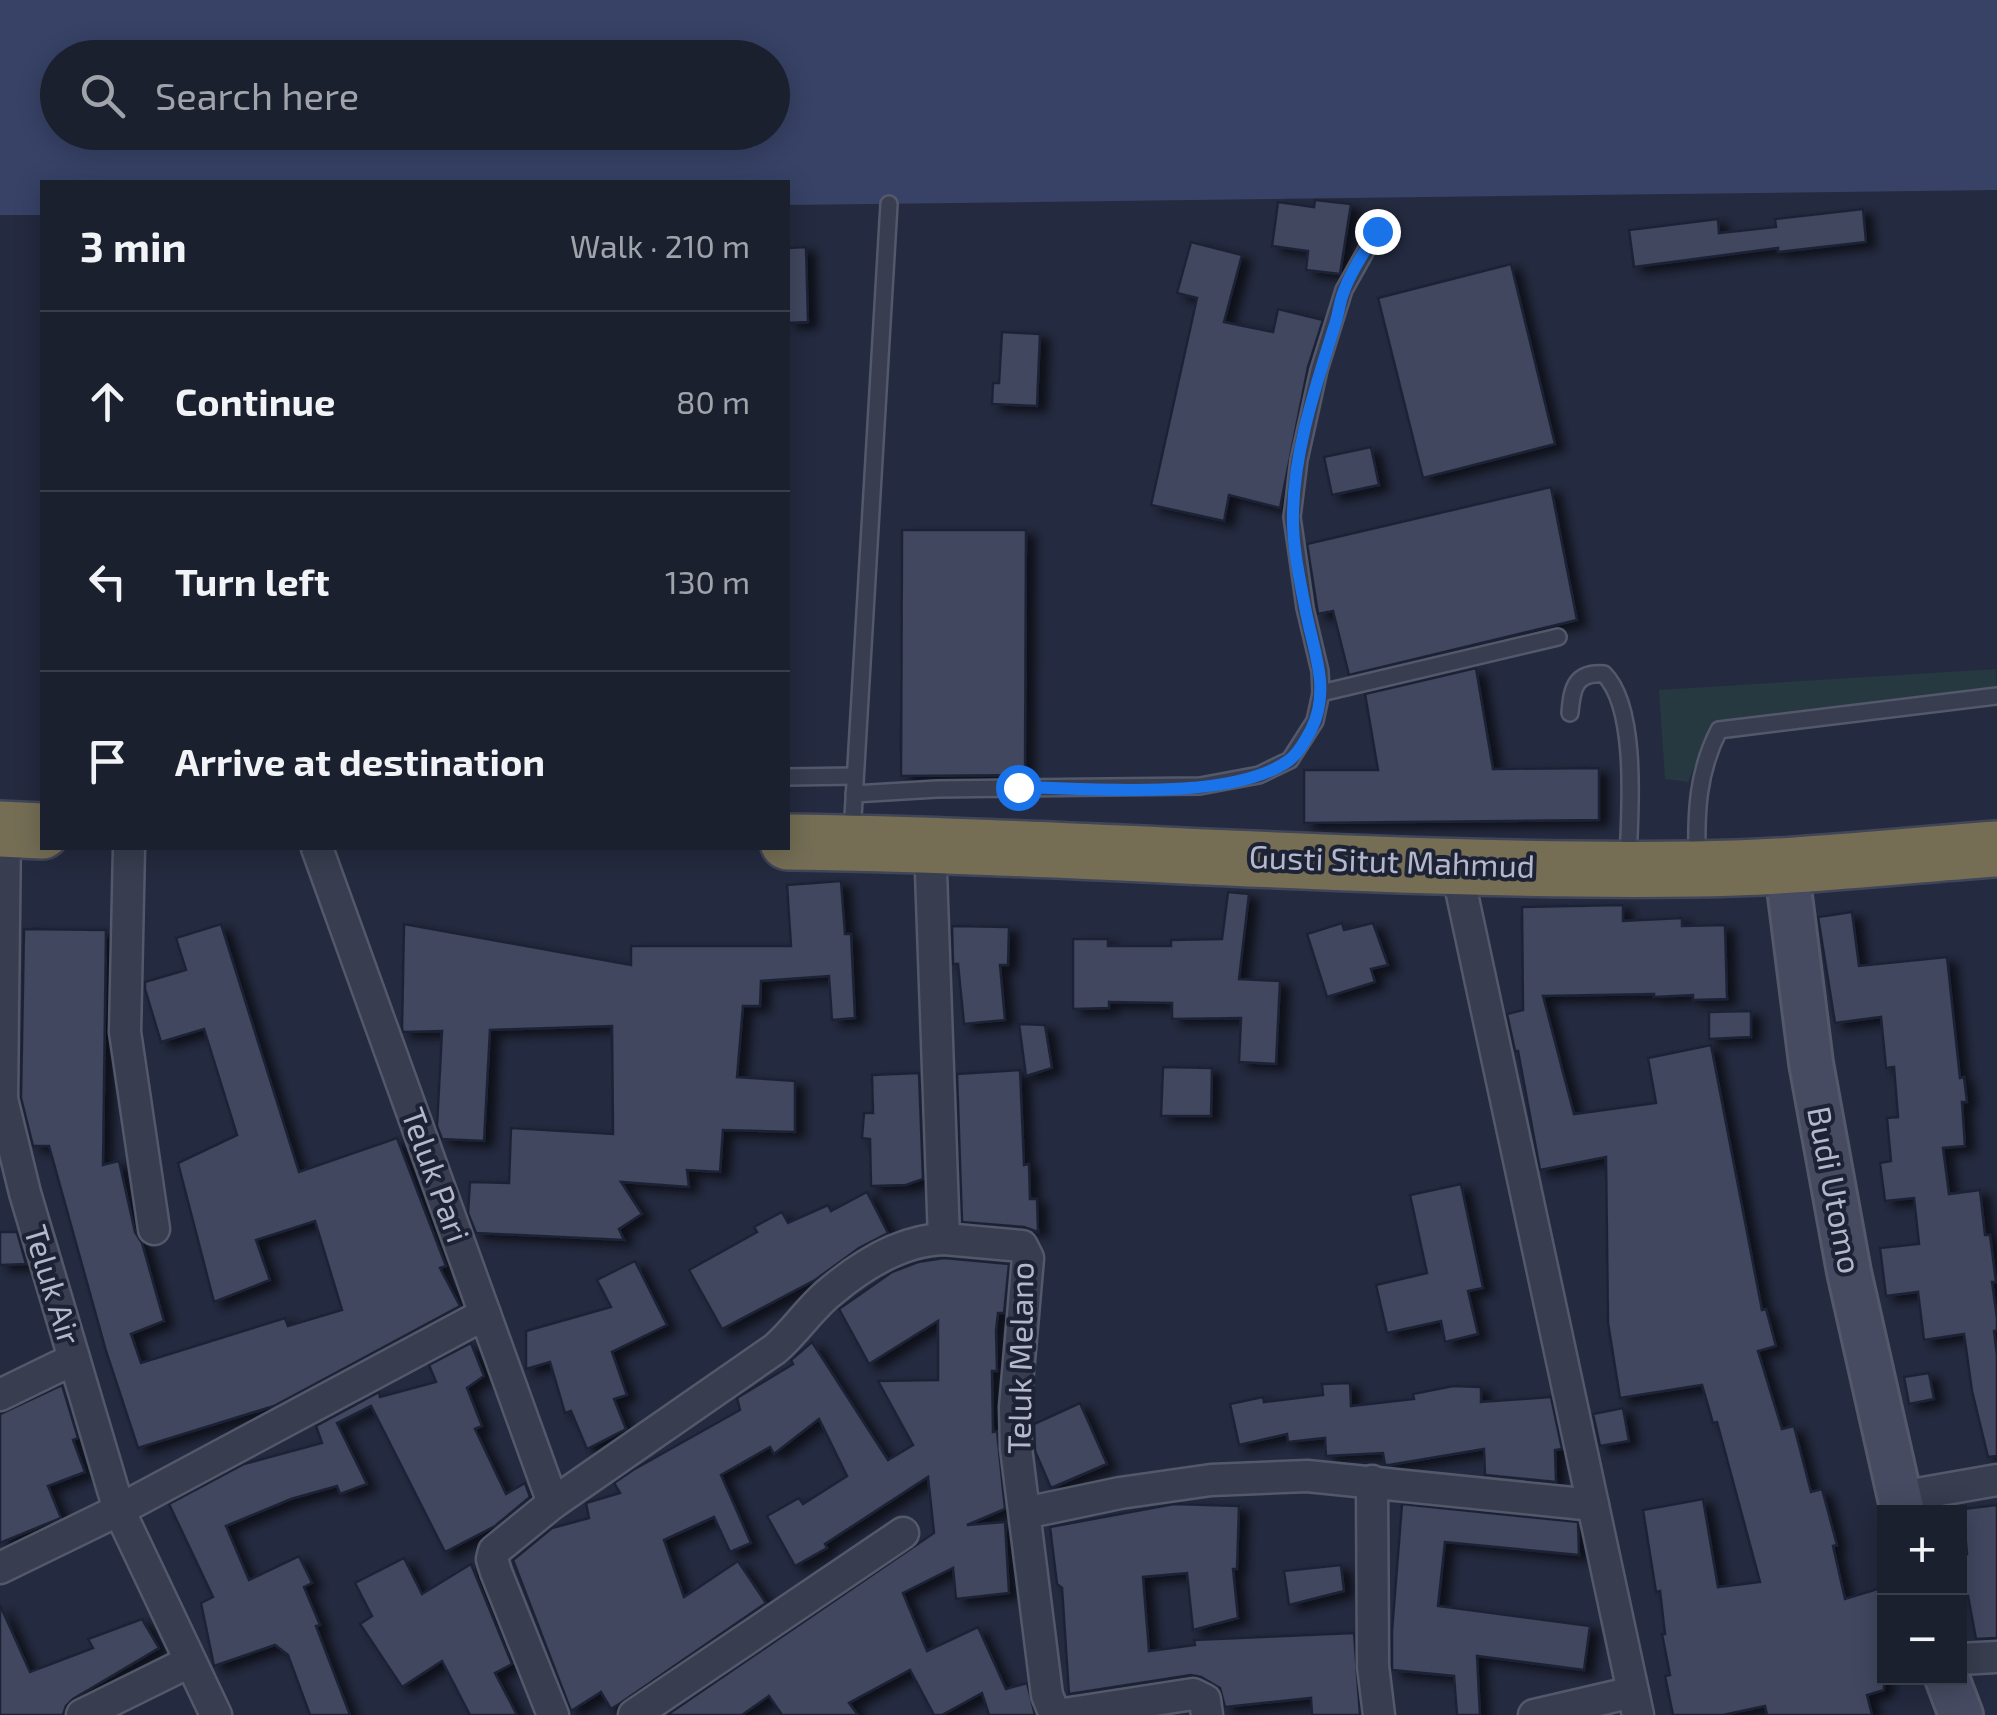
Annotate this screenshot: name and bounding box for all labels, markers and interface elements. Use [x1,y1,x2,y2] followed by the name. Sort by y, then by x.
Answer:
[40,40,790,150] search box
[75,68,130,123] icon: search
[155,72,359,118] text: Search here
[1355,209,1401,255] route end
[80,220,187,270] text: 3 min
[570,226,750,264] text: Walk · 210 m
[80,374,135,429] icon: ahead
[175,378,335,424] text: Continue
[676,382,750,420] text: 80 m
[80,554,135,609] icon: left
[175,558,330,604] text: Turn left
[665,562,750,600] text: 130 m
[80,734,135,789] icon: arrive
[175,738,545,784] text: Arrive at destination
[996,765,1042,811] route start
[1248,836,1536,884] street label: Gusti Situt Mahmud
[395,1102,479,1247] street label: Teluk Pari
[1801,1103,1871,1276] street label: Budi Utomo
[18,1220,90,1349] street label: Teluk Air
[998,1262,1040,1454] street label: Teluk Melano
[1877,1505,1967,1685] map controls
[1877,1505,1967,1595] button: +
[1877,1595,1967,1685] button: −

